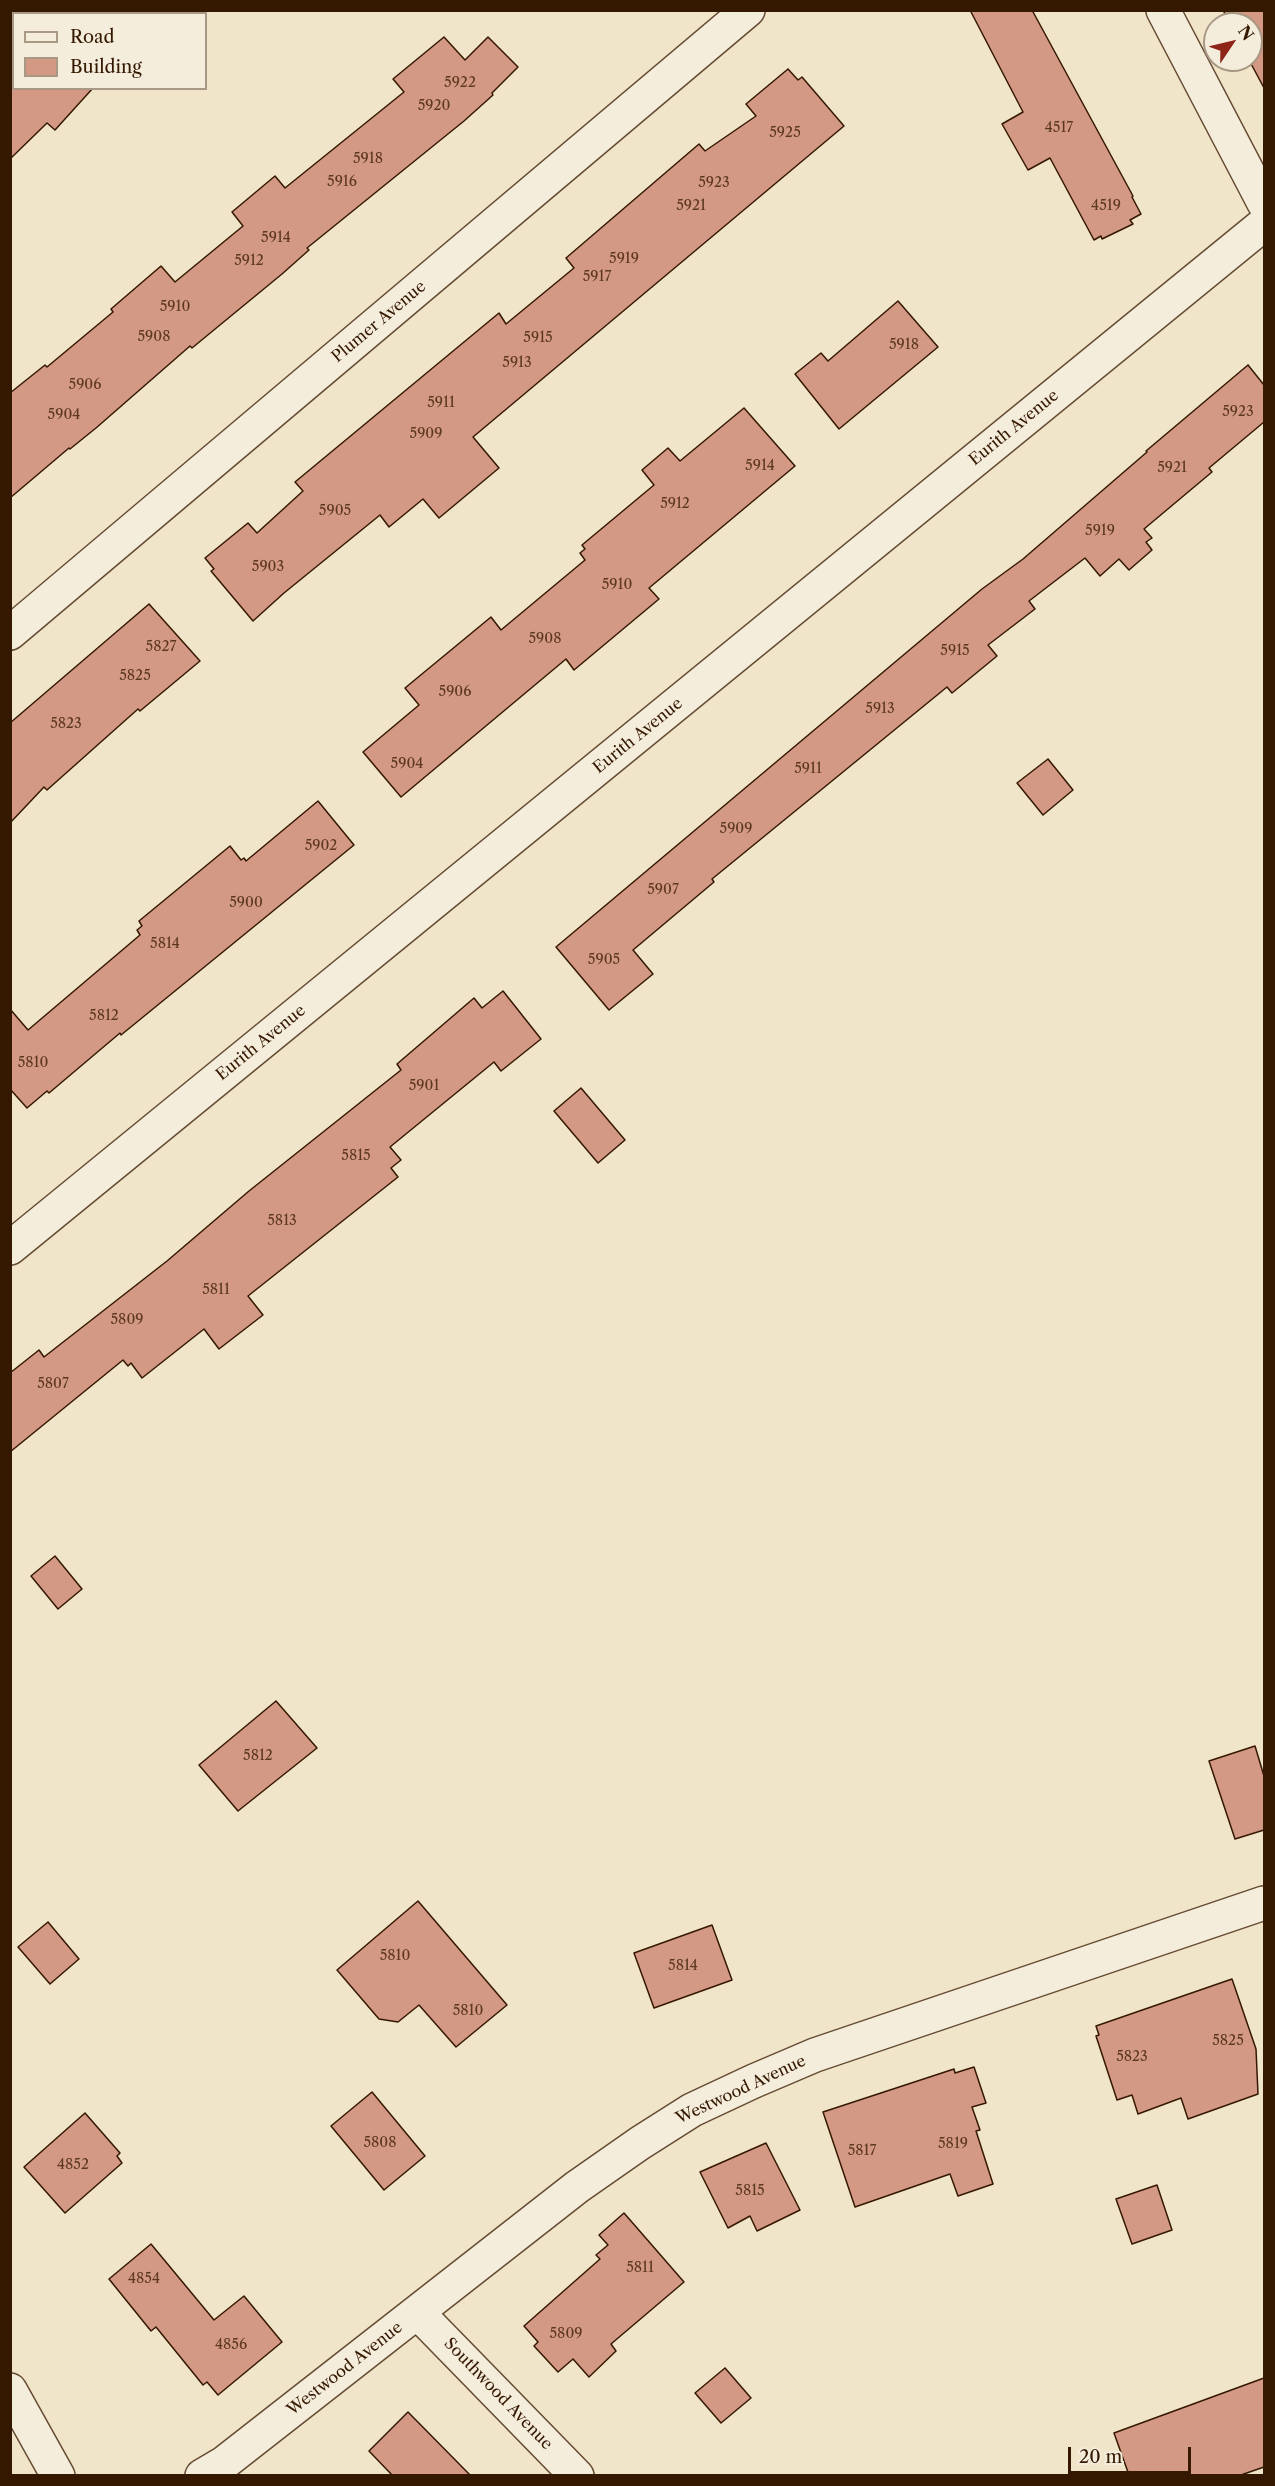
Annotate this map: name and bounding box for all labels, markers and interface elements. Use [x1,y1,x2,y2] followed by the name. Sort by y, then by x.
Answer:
[12,12,207,90] legend
[1203,12,1263,72] north arrow
[1234,21,1258,44] text: N
[70,26,115,48] text: Road
[70,56,142,78] text: Building
[444,75,476,91] house number: 5922
[418,98,450,114] house number: 5920
[1045,120,1073,136] house number: 4517
[769,125,801,141] house number: 5925
[353,151,383,167] house number: 5918
[327,174,357,190] house number: 5916
[698,175,730,191] house number: 5923
[676,198,706,214] house number: 5921
[1091,198,1121,214] house number: 4519
[261,230,291,246] house number: 5914
[609,251,639,267] house number: 5919
[234,253,264,269] house number: 5912
[583,269,611,285] house number: 5917
[328,277,430,367] street label: Plumer Avenue
[160,299,190,315] house number: 5910
[138,329,170,345] house number: 5908
[523,330,553,346] house number: 5915
[889,337,919,353] house number: 5918
[502,355,532,371] house number: 5913
[69,377,101,393] house number: 5906
[965,386,1063,470] street label: Eurith Avenue
[427,395,455,411] house number: 5911
[1222,404,1254,420] house number: 5923
[48,407,80,423] house number: 5904
[410,426,442,442] house number: 5909
[745,458,775,474] house number: 5914
[1157,460,1187,476] house number: 5921
[660,496,690,512] house number: 5912
[319,503,351,519] house number: 5905
[1085,523,1115,539] house number: 5919
[252,559,284,575] house number: 5903
[602,577,632,593] house number: 5910
[529,631,561,647] house number: 5908
[146,639,176,655] house number: 5827
[940,643,970,659] house number: 5915
[119,668,151,684] house number: 5825
[439,684,471,700] house number: 5906
[589,694,687,778] street label: Eurith Avenue
[865,701,895,717] house number: 5913
[50,716,82,732] house number: 5823
[391,756,423,772] house number: 5904
[794,761,822,777] house number: 5911
[720,821,752,837] house number: 5909
[305,838,337,854] house number: 5902
[647,882,679,898] house number: 5907
[229,895,263,911] house number: 5900
[150,936,180,952] house number: 5814
[588,952,620,968] house number: 5905
[212,1001,310,1085] street label: Eurith Avenue
[89,1008,119,1024] house number: 5812
[18,1055,48,1071] house number: 5810
[409,1078,439,1094] house number: 5901
[341,1148,371,1164] house number: 5815
[267,1213,297,1229] house number: 5813
[202,1282,230,1298] house number: 5811
[111,1312,143,1328] house number: 5809
[37,1376,69,1392] house number: 5807
[243,1748,273,1764] house number: 5812
[380,1948,410,1964] house number: 5810
[668,1958,698,1974] house number: 5814
[453,2003,483,2019] house number: 5810
[1212,2033,1244,2049] house number: 5825
[1116,2049,1148,2065] house number: 5823
[673,2052,809,2128] street label: Westwood Avenue
[363,2135,397,2151] house number: 5808
[938,2136,968,2152] house number: 5819
[848,2143,876,2159] house number: 5817
[57,2157,89,2173] house number: 4852
[735,2183,765,2199] house number: 5815
[626,2260,654,2276] house number: 5811
[128,2271,160,2287] house number: 4854
[284,2318,406,2420] street label: Westwood Avenue
[550,2326,582,2342] house number: 5809
[440,2334,556,2454] street label: Southwood Avenue
[215,2337,247,2353] house number: 4856
[1071,2435,1194,2473] scale bar
[1079,2446,1122,2468] text: 20 m

